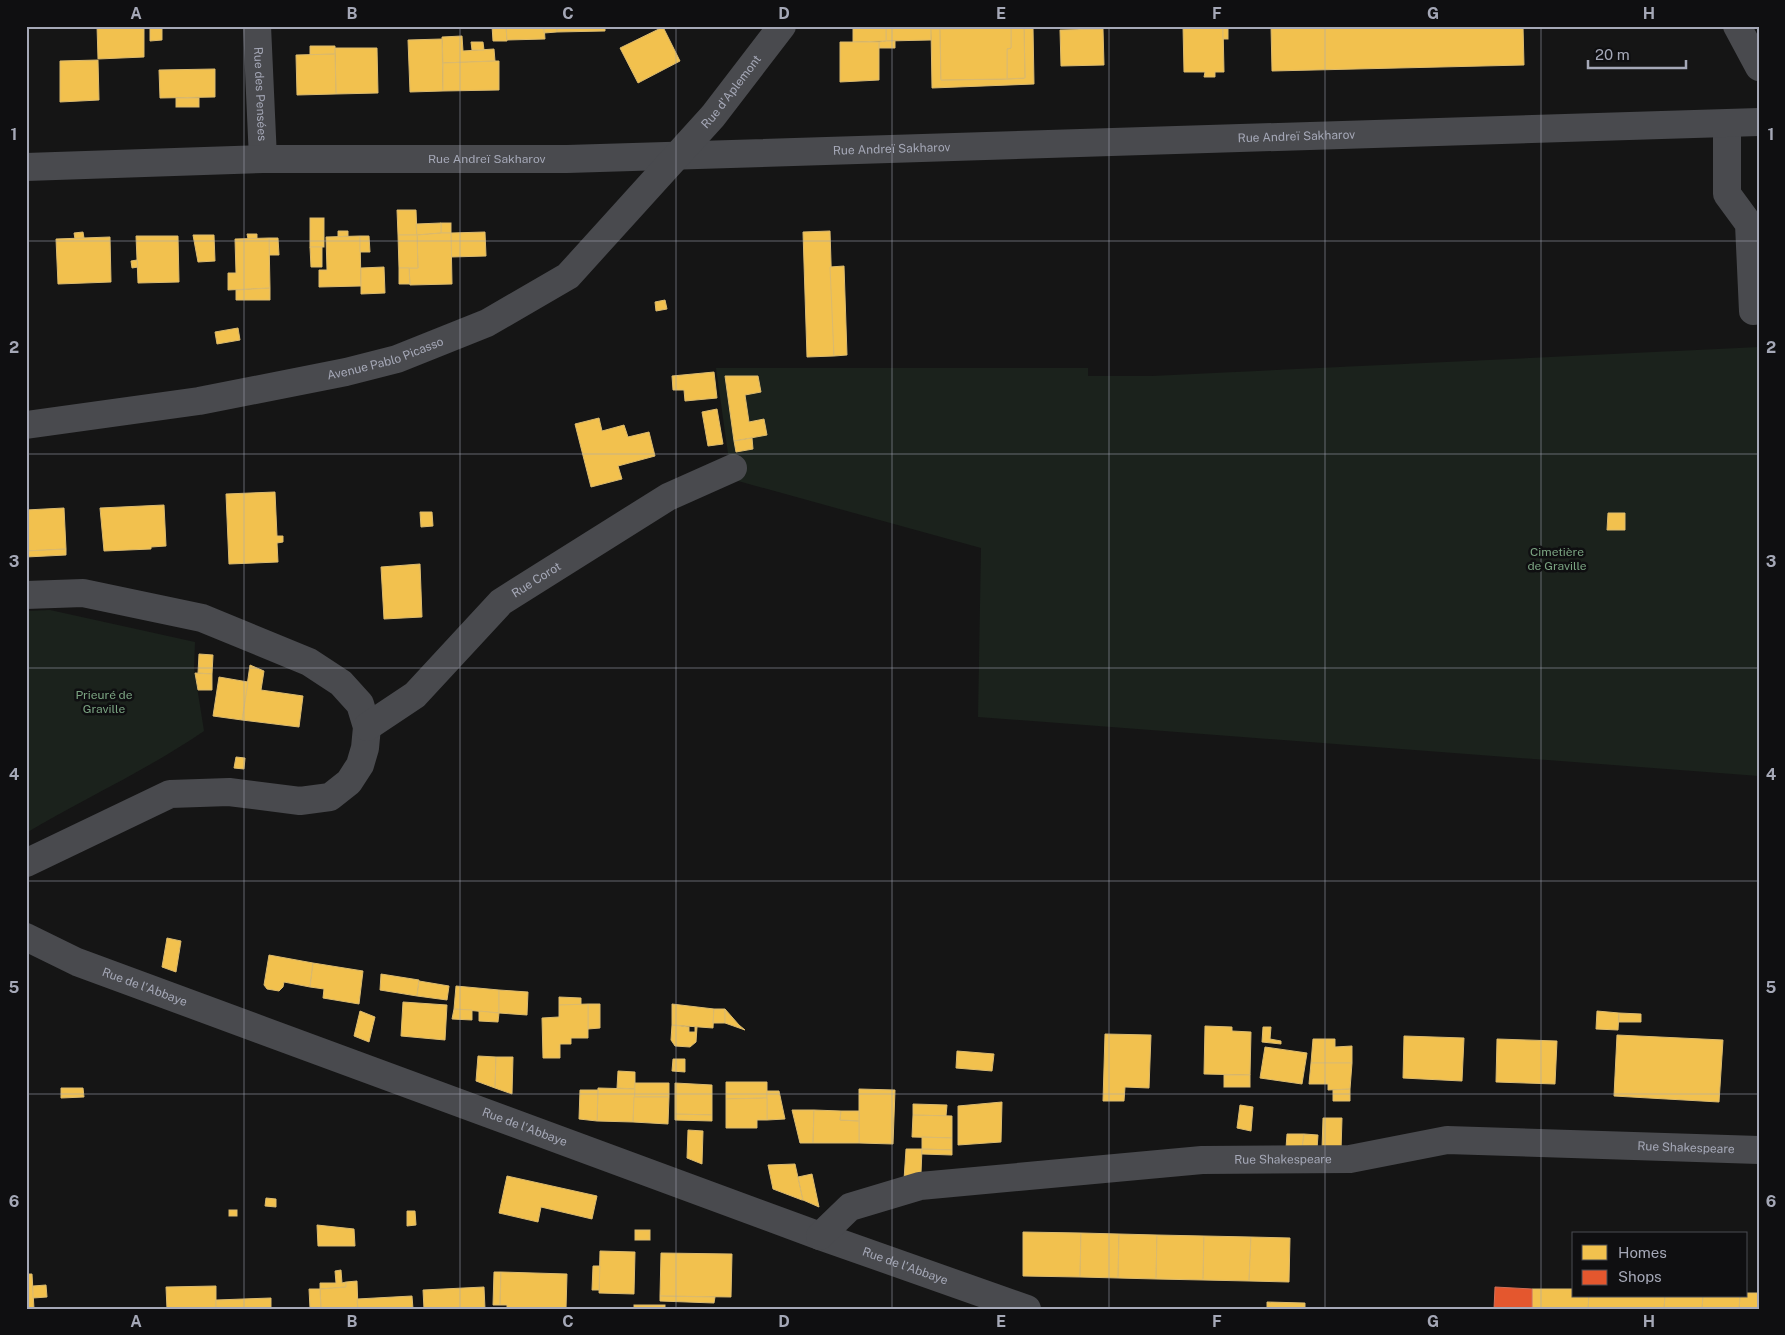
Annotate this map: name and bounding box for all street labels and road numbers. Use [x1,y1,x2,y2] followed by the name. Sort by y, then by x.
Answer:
[251,46,269,141] street label: Rue des Pensées
[698,52,764,131] street label: Rue d'Aplemont
[1238,128,1356,145] street label: Rue Andreï Sakharov
[833,140,951,158] street label: Rue Andreï Sakharov
[428,152,546,166] street label: Rue Andreï Sakharov
[326,334,446,383] street label: Avenue Pablo Picasso
[509,559,564,601] street label: Rue Corot
[100,965,189,1009] street label: Rue de l'Abbaye
[480,1105,569,1149] street label: Rue de l'Abbaye
[1637,1139,1735,1156] street label: Rue Shakespeare
[1234,1152,1332,1167] street label: Rue Shakespeare
[860,1244,950,1288] street label: Rue de l'Abbaye

